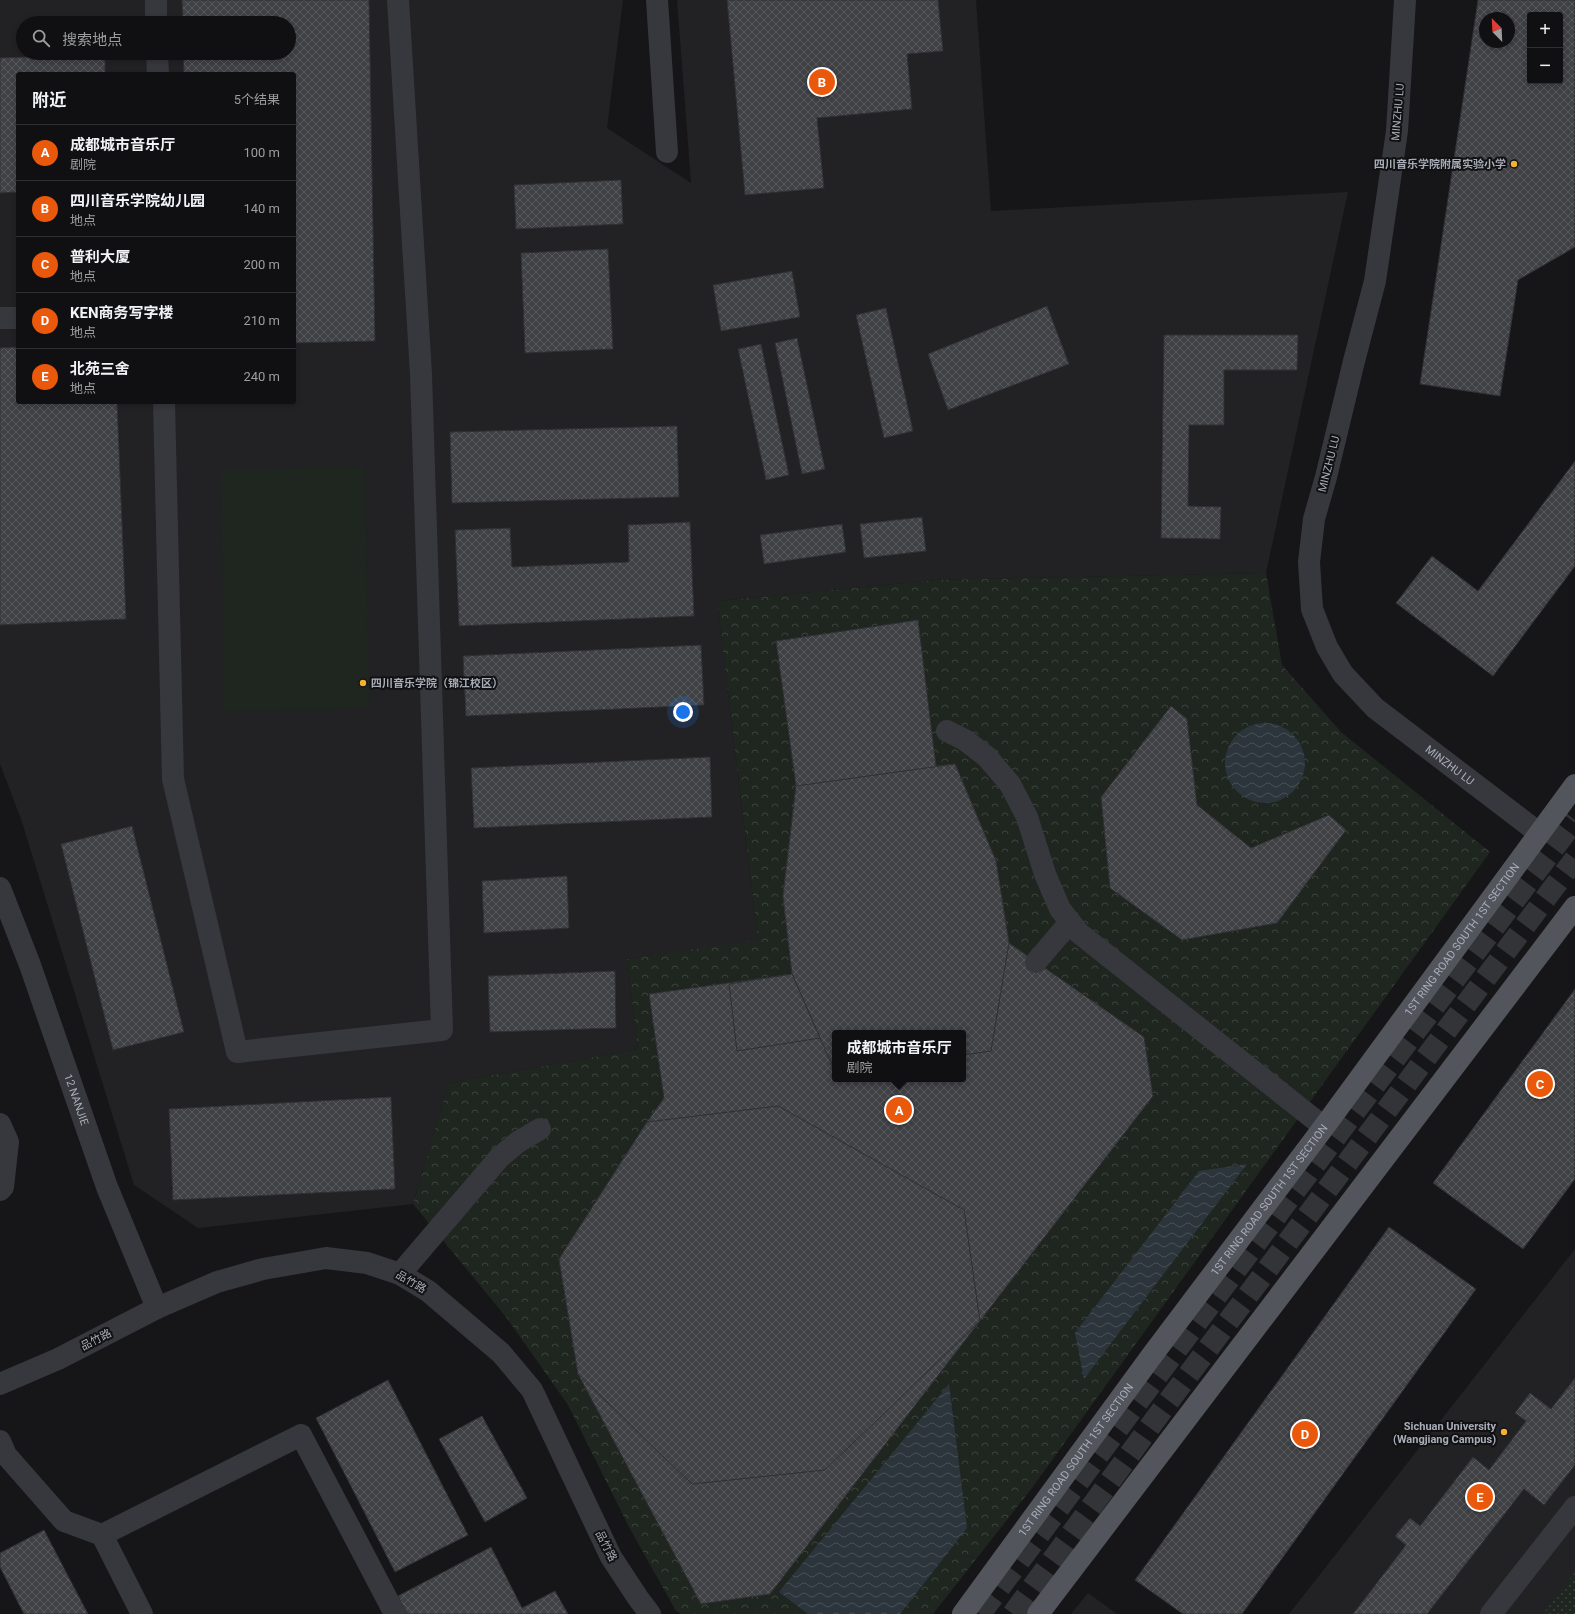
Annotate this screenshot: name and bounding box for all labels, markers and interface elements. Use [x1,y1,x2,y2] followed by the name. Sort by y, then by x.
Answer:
[1479,12,1515,48] north arrow
[1527,12,1563,84] map controls
[1527,12,1563,48] button: +
[16,16,296,60] search box
[30,27,52,49] icon: search
[62,31,122,49] text: 搜索地点
[1527,48,1563,84] button: −
[809,67,835,97] pin: B
[1389,83,1407,141] street label: MINZHU LU
[32,90,66,110] text: 附近
[234,92,280,107] text: 5个结果
[70,136,175,154] text: 成都城市音乐厅
[41,145,49,160] text: A
[243,145,280,160] text: 100 m
[70,157,96,172] text: 剧院
[1374,158,1506,171] place label: 四川音乐学院附属实验小学
[1509,159,1519,169] marker: 四川音乐学院附属实验小学
[70,192,205,210] text: 四川音乐学院幼儿园
[41,201,49,216] text: B
[243,201,280,216] text: 140 m
[70,213,96,228] text: 地点
[70,248,130,266] text: 普利大厦
[41,257,49,272] text: C
[243,257,280,272] text: 200 m
[70,269,96,284] text: 地点
[70,304,174,322] text: KEN商务写字楼
[41,313,49,328] text: D
[243,313,280,328] text: 210 m
[70,325,96,340] text: 地点
[70,360,130,378] text: 北苑三舍
[41,369,49,384] text: E
[243,369,280,384] text: 240 m
[70,381,96,396] text: 地点
[1316,435,1342,493] street label: MINZHU LU
[371,677,503,690] place label: 四川音乐学院（锦江校区）
[358,678,368,688] marker: 四川音乐学院（锦江校区）
[673,702,693,722] your location
[1423,742,1477,788] street label: MINZHU LU
[1401,860,1522,1018] street label: 1ST RING ROAD SOUTH 1ST SECTION
[832,1030,966,1082] popup
[846,1039,952,1057] text: 成都城市音乐厅
[846,1060,873,1075] text: 剧院
[1527,1069,1553,1099] pin: C
[62,1072,92,1127] street label: 12 NANJIE
[886,1095,912,1125] pin: A
[1208,1122,1330,1278] street label: 1ST RING ROAD SOUTH 1ST SECTION
[393,1268,429,1296] street label: 品竹路
[78,1327,114,1353] street label: 品竹路
[1016,1381,1136,1539] street label: 1ST RING ROAD SOUTH 1ST SECTION
[1292,1419,1318,1449] pin: D
[1393,1420,1496,1446] place label: Sichuan University (Wangjiang Campus)
[1499,1427,1509,1437] marker: Sichuan University (Wangjiang Campus)
[1467,1482,1493,1512] pin: E
[593,1528,619,1564] street label: 品竹路

